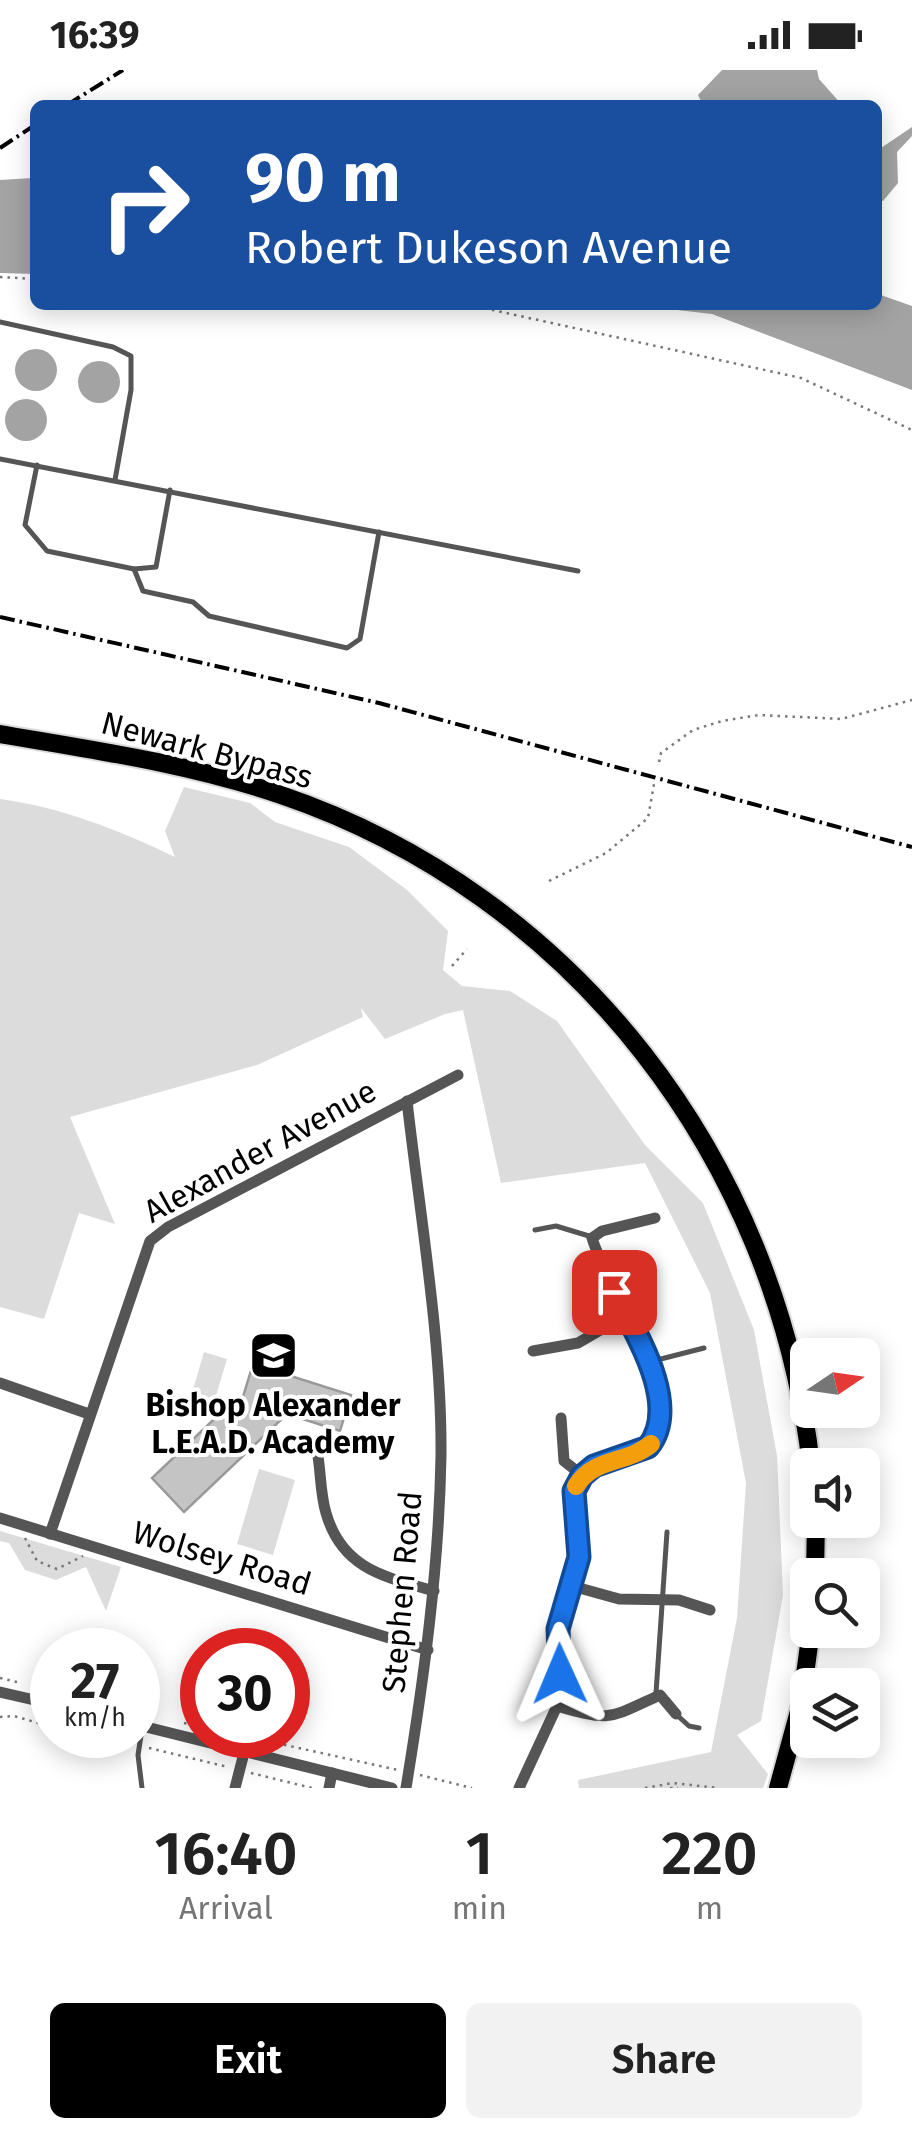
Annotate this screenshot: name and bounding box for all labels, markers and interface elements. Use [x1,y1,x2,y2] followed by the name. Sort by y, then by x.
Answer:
[50,12,139,58] text: 16:39
[245,136,401,220] text: 90 m
[80,140,210,270] icon: right
[245,221,732,275] text: Robert Dukeson Avenue
[97,704,317,796] street label: Newark Bypass
[137,1071,383,1231] street label: Alexander Avenue
[572,1250,657,1335] pin
[587,1265,642,1320] icon: arrive
[247,1329,299,1381] school or university icon: Bishop Alexander L.E.A.D. Academy
[790,1338,880,1428] north arrow
[790,1338,880,1758] map controls
[145,1386,401,1461] place label: Bishop Alexander L.E.A.D. Academy
[790,1448,880,1538] button: sound
[374,1490,430,1694] street label: Stephen Road
[128,1513,316,1603] street label: Wolsey Road
[790,1558,880,1648] button: search
[508,1622,612,1726] position arrow
[180,1628,310,1758] speed limit sign: 30
[71,1651,119,1711] text: 27
[790,1668,880,1758] button: layers
[64,1703,126,1733] text: km/h
[154,1818,297,1890] text: 16:40
[466,1818,493,1890] text: 1
[661,1818,758,1890] text: 220
[179,1889,273,1927] text: Arrival
[452,1889,507,1927] text: min
[696,1889,723,1927] text: m
[50,2003,446,2118] button: Exit
[466,2003,862,2118] button: Share

